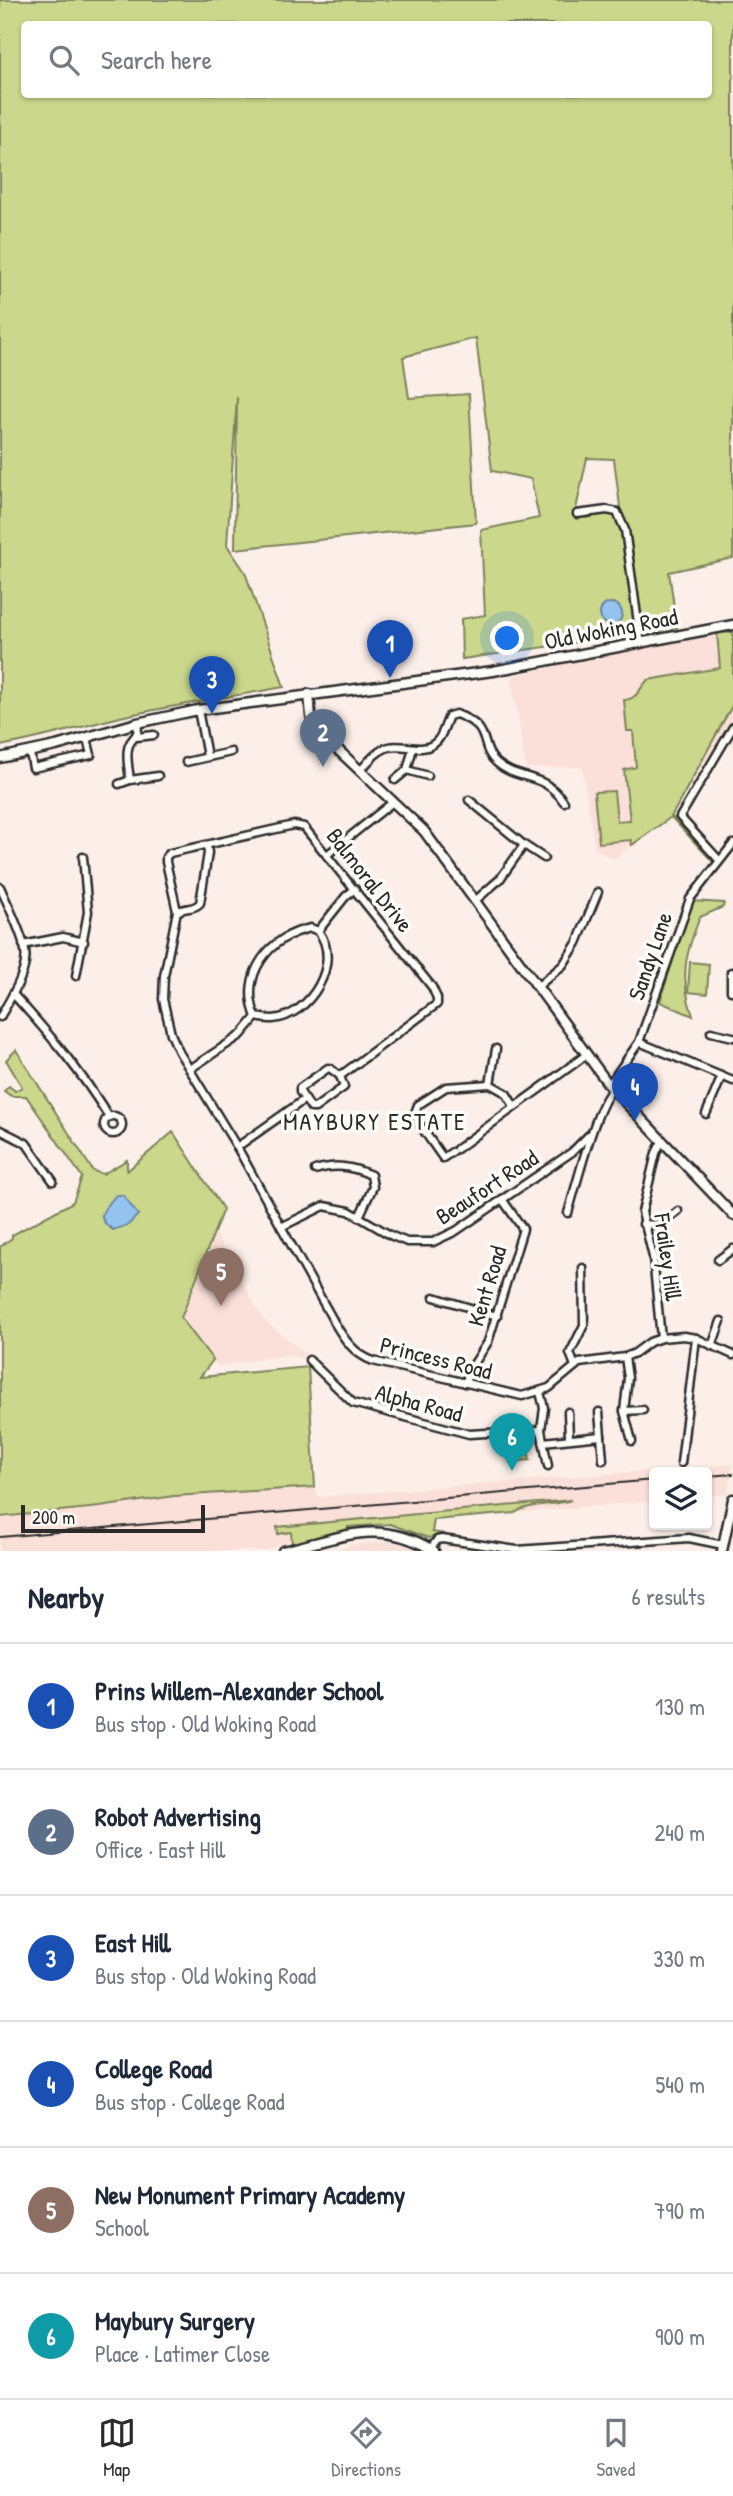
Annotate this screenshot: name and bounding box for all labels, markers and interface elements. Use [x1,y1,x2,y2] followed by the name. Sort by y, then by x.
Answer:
[21,21,712,98] search box
[45,41,83,79] icon: search
[101,42,212,77] text: Search here
[542,600,680,657] street label: Old Woking Road
[367,620,413,678] pin: 1
[490,621,524,655] your location
[189,656,235,714] pin: 3
[300,709,346,767] pin: 2
[320,821,421,938] street label: Balmoral Drive
[620,908,679,1004] street label: Sandy Lane
[612,1063,658,1121] pin: 4
[283,1105,467,1137] district label: MAYBURY ESTATE
[430,1142,544,1231] street label: Beaufort Road
[647,1210,690,1304] street label: Frailey Hill
[460,1242,513,1330] street label: Kent Road
[198,1248,244,1306] pin: 5
[377,1329,495,1386] street label: Princess Road
[372,1376,466,1429] street label: Alpha Road
[489,1413,535,1471] pin: 6
[649,1467,712,1530] map controls
[649,1467,712,1530] button: layers
[21,1502,205,1534] scale bar
[32,1504,75,1530] text: 200 m
[28,1577,104,1617] text: Nearby
[632,1581,705,1612] text: 6 results
[95,1673,384,1708] text: Prins Willem-Alexander School
[47,1691,55,1722] text: 1
[655,1691,705,1722] text: 130 m
[95,1708,316,1739] text: Bus stop · Old Woking Road
[95,1799,261,1834] text: Robot Advertising
[46,1817,56,1848] text: 2
[654,1817,705,1848] text: 240 m
[95,1834,225,1865] text: Office · East Hill
[95,1925,171,1960] text: East Hill
[46,1943,56,1974] text: 3
[653,1943,705,1974] text: 330 m
[95,1960,316,1991] text: Bus stop · Old Woking Road
[95,2051,212,2086] text: College Road
[47,2069,55,2100] text: 4
[655,2069,705,2100] text: 540 m
[95,2086,284,2117] text: Bus stop · College Road
[95,2177,405,2212] text: New Monument Primary Academy
[46,2195,56,2226] text: 5
[654,2195,705,2226] text: 790 m
[95,2212,149,2243] text: School
[95,2303,255,2338] text: Maybury Surgery
[46,2321,56,2352] text: 6
[655,2321,705,2352] text: 900 m
[95,2338,270,2369] text: Place · Latimer Close
[98,2414,136,2482] tab: Map
[331,2414,401,2482] tab: Directions
[597,2414,635,2482] tab: Saved

